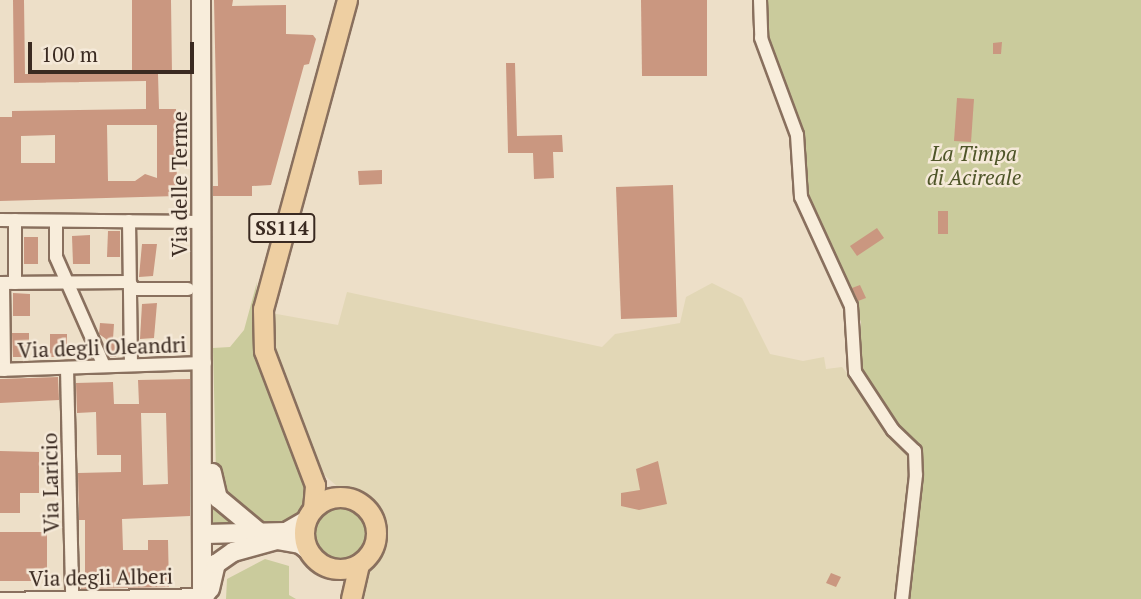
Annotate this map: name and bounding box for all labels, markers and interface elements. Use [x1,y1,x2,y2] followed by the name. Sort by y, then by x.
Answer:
[32,28,198,72] scale bar
[41,40,98,68] text: 100 m
[166,111,192,257] street label: Via delle Terme
[927,140,1021,190] park label: La Timpa di Acireale
[247,212,317,244] road number: SS114
[17,331,187,363] street label: Via degli Oleandri
[37,432,63,534] street label: Via Laricio
[29,563,173,591] street label: Via degli Alberi

